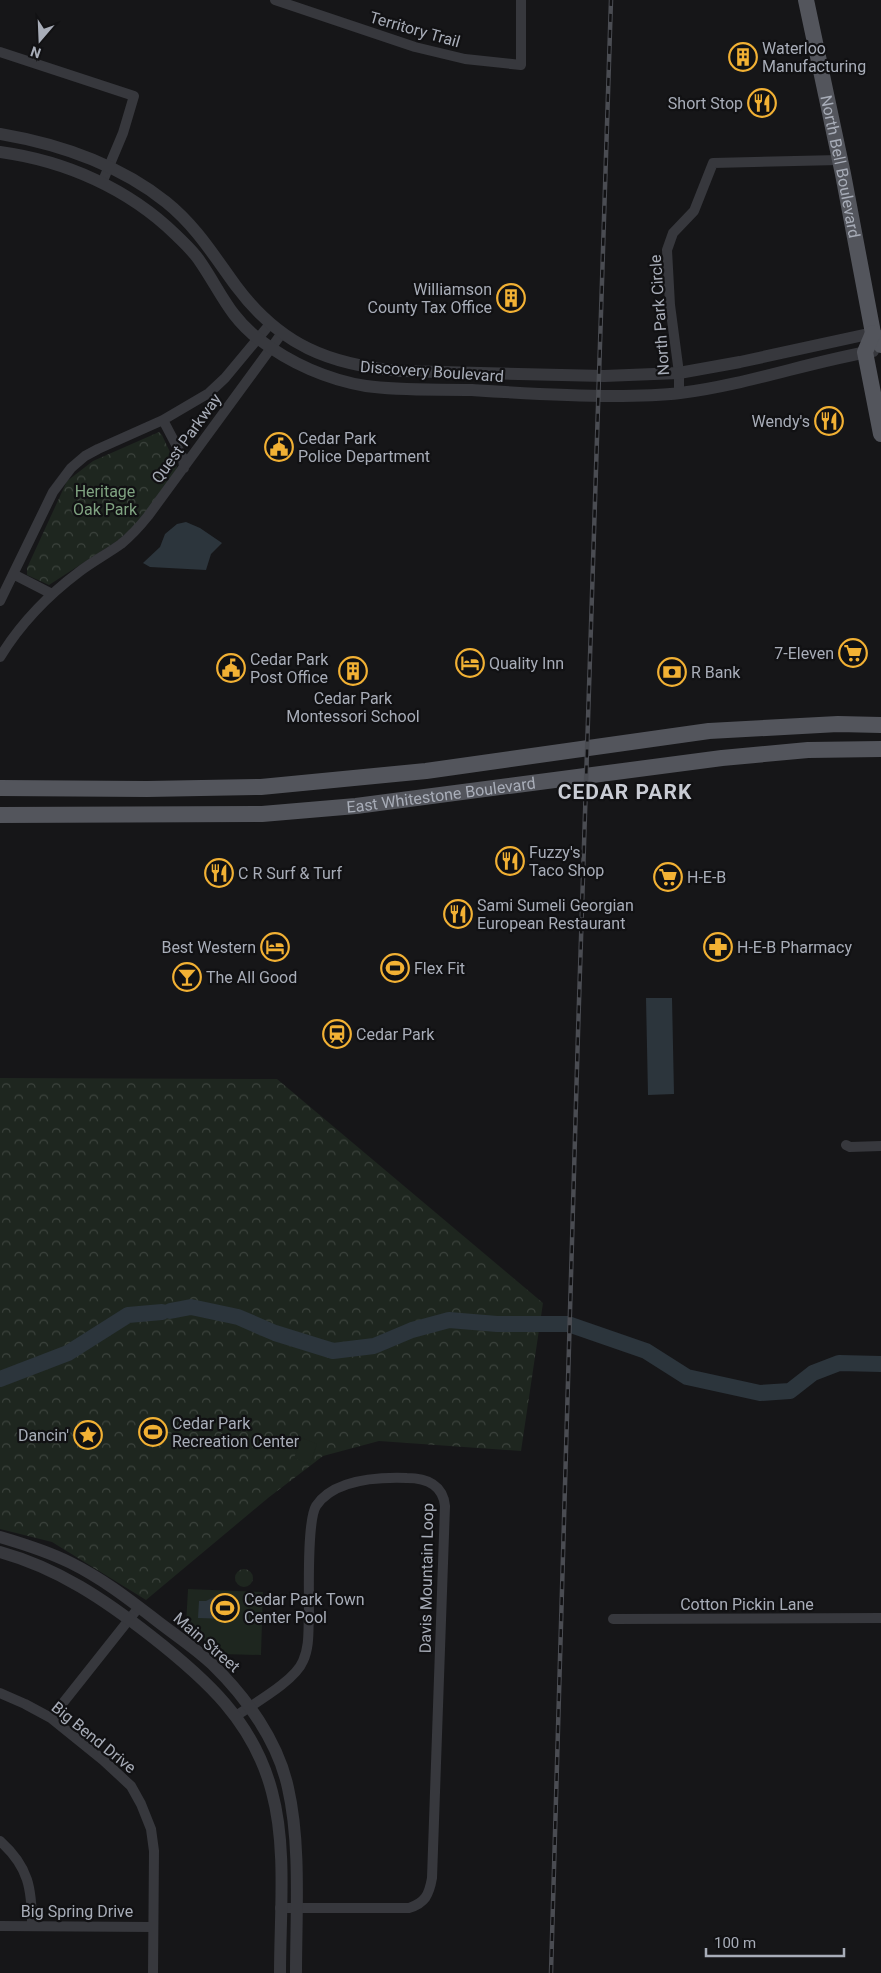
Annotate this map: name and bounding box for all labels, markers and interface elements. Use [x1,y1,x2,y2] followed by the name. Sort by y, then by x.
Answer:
[367,7,462,52] street label: Territory Trail
[15,15,65,65] north arrow
[762,39,866,76] place label: Waterloo Manufacturing
[728,42,758,72] building icon: Waterloo Manufacturing
[28,43,43,61] text: N
[747,88,777,118] restaurant icon: Short Stop
[816,93,864,240] street label: North Bell Boulevard
[668,94,743,113] place label: Short Stop
[646,254,673,376] street label: North Park Circle
[368,280,492,317] place label: Williamson County Tax Office
[496,283,526,313] building icon: Williamson County Tax Office
[359,357,504,386] street label: Discovery Boulevard
[148,389,226,487] street label: Quest Parkway
[814,406,844,436] restaurant icon: Wendy's
[752,412,810,431] place label: Wendy's
[298,429,430,466] place label: Cedar Park Police Department
[264,432,294,462] public building icon: Cedar Park Police Department
[73,482,138,519] park label: Heritage Oak Park
[838,638,868,668] supermarket icon: 7-Eleven
[774,644,834,663] place label: 7-Eleven
[455,648,485,678] hotel icon: Quality Inn
[250,650,329,687] place label: Cedar Park Post Office
[216,653,246,683] public building icon: Cedar Park Post Office
[489,654,564,673] place label: Quality Inn
[338,656,368,686] building icon: Cedar Park Montessori School
[657,657,687,687] bank icon: R Bank
[691,663,741,682] place label: R Bank
[286,689,420,726] place label: Cedar Park Montessori School
[346,774,537,817] street label: East Whitestone Boulevard
[558,780,692,804] district label: CEDAR PARK
[529,843,604,880] place label: Fuzzy's Taco Shop
[495,846,525,876] restaurant icon: Fuzzy's Taco Shop
[204,858,234,888] restaurant icon: C R Surf & Turf
[653,862,683,892] supermarket icon: H-E-B
[238,864,342,883] place label: C R Surf & Turf
[687,868,726,887] place label: H-E-B
[477,896,634,933] place label: Sami Sumeli Georgian European Restaurant
[443,899,473,929] restaurant icon: Sami Sumeli Georgian European Restaurant
[260,932,290,962] hotel icon: Best Western
[703,932,733,962] pharmacy icon: H-E-B Pharmacy
[161,938,256,957] place label: Best Western
[737,938,852,957] place label: H-E-B Pharmacy
[380,953,410,983] sports icon: Flex Fit
[414,959,465,978] place label: Flex Fit
[172,962,202,992] bar icon: The All Good
[206,968,297,987] place label: The All Good
[322,1019,352,1049] station icon: Cedar Park
[356,1025,435,1044] place label: Cedar Park
[172,1414,300,1451] place label: Cedar Park Recreation Center
[138,1417,168,1447] sports icon: Cedar Park Recreation Center
[73,1420,103,1450] place icon: Dancin'
[18,1426,69,1445] place label: Dancin'
[416,1503,437,1653] street label: Davis Mountain Loop
[244,1590,365,1627] place label: Cedar Park Town Center Pool
[210,1593,240,1623] sports icon: Cedar Park Town Center Pool
[680,1595,814,1614] street label: Cotton Pickin Lane
[170,1608,244,1676] street label: Main Street
[48,1698,140,1777] street label: Big Bend Drive
[21,1902,133,1921] street label: Big Spring Drive
[706,1926,844,1958] scale bar
[714,1934,756,1952] text: 100 m

